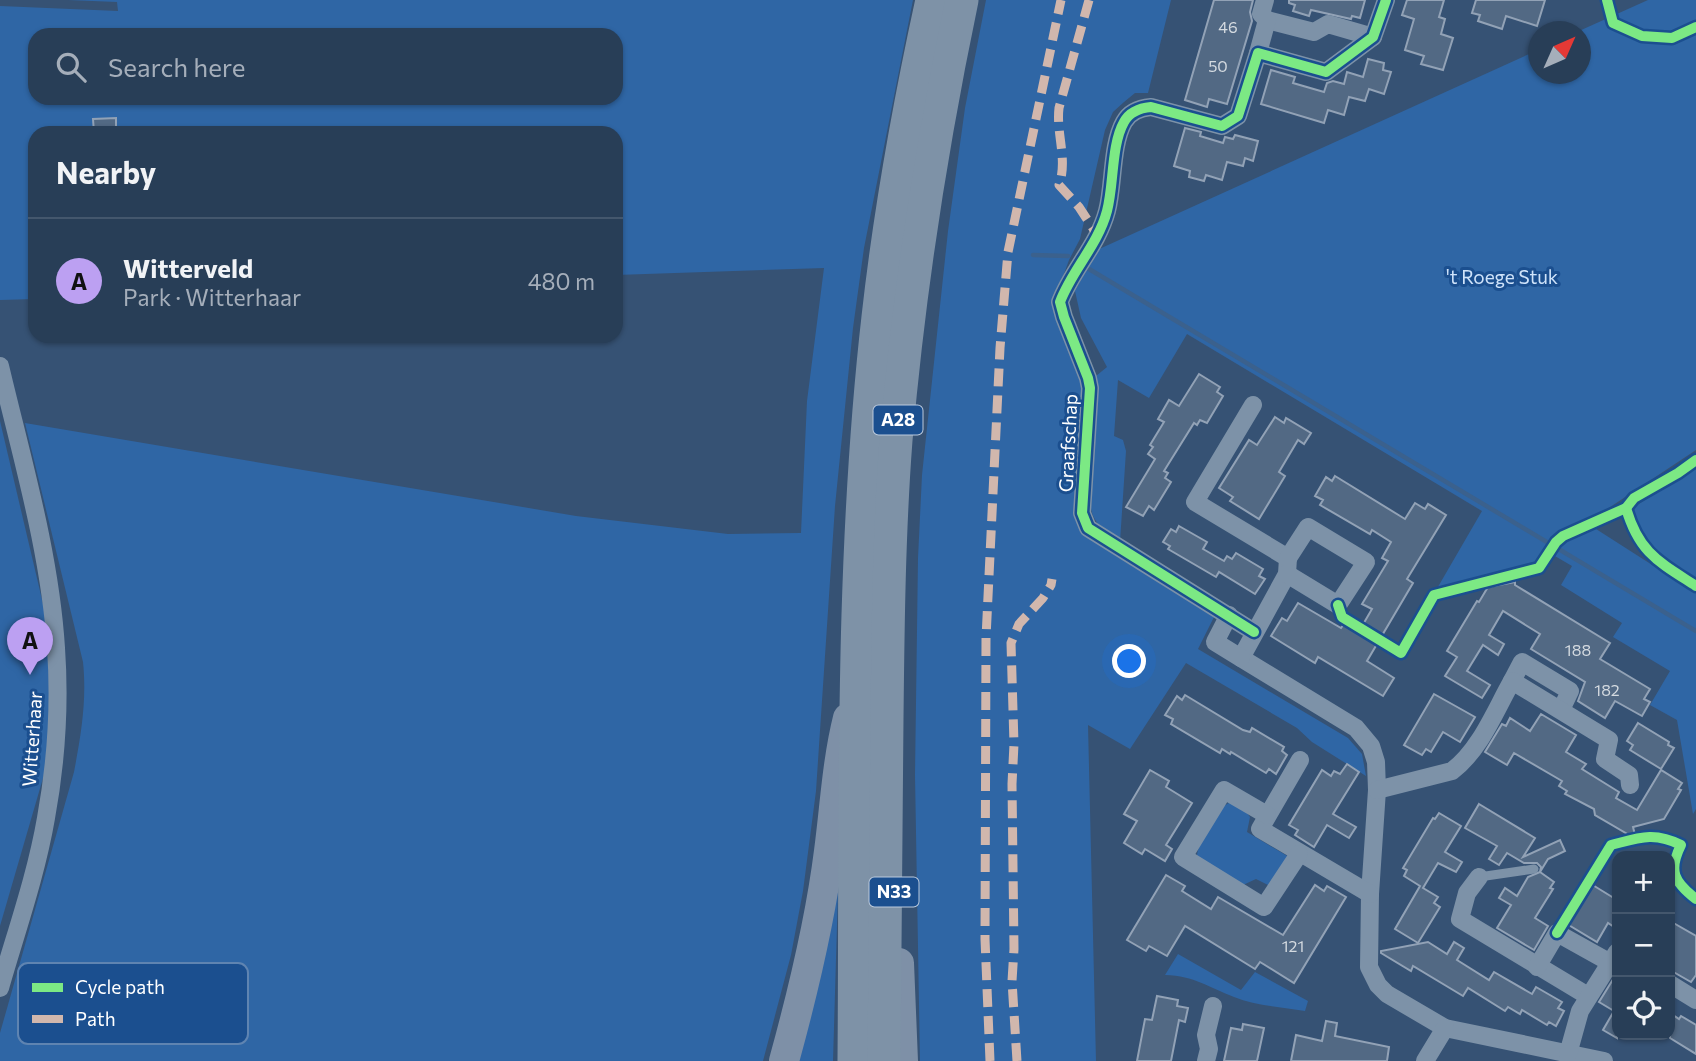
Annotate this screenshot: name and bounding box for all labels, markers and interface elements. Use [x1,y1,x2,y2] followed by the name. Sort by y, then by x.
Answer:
[1218,17,1238,36] house number: 46
[1528,21,1591,84] north arrow
[28,28,623,105] search box
[52,48,90,86] icon: search
[108,51,246,82] text: Search here
[1208,56,1228,75] house number: 50
[56,153,156,190] text: Nearby
[123,252,253,283] text: Witterveld
[1446,265,1558,288] park label: 't Roege Stuk
[71,267,87,295] text: A
[528,267,595,295] text: 480 m
[123,283,301,311] text: Park · Witterhaar
[1053,393,1082,493] street label: Graafschap
[874,406,922,434] road number: A28
[7,617,53,675] pin: A
[1565,640,1591,659] house number: 188
[1112,644,1146,678] your location
[1594,680,1620,699] house number: 182
[17,690,46,787] street label: Witterhaar
[1612,851,1675,1040] map controls
[1612,851,1675,914] button: +
[870,878,918,906] road number: N33
[1612,914,1675,977] button: −
[1282,936,1304,955] house number: 121
[18,963,248,1044] legend
[75,975,165,998] text: Cycle path
[1612,977,1675,1040] button: locate
[75,1007,116,1030] text: Path

